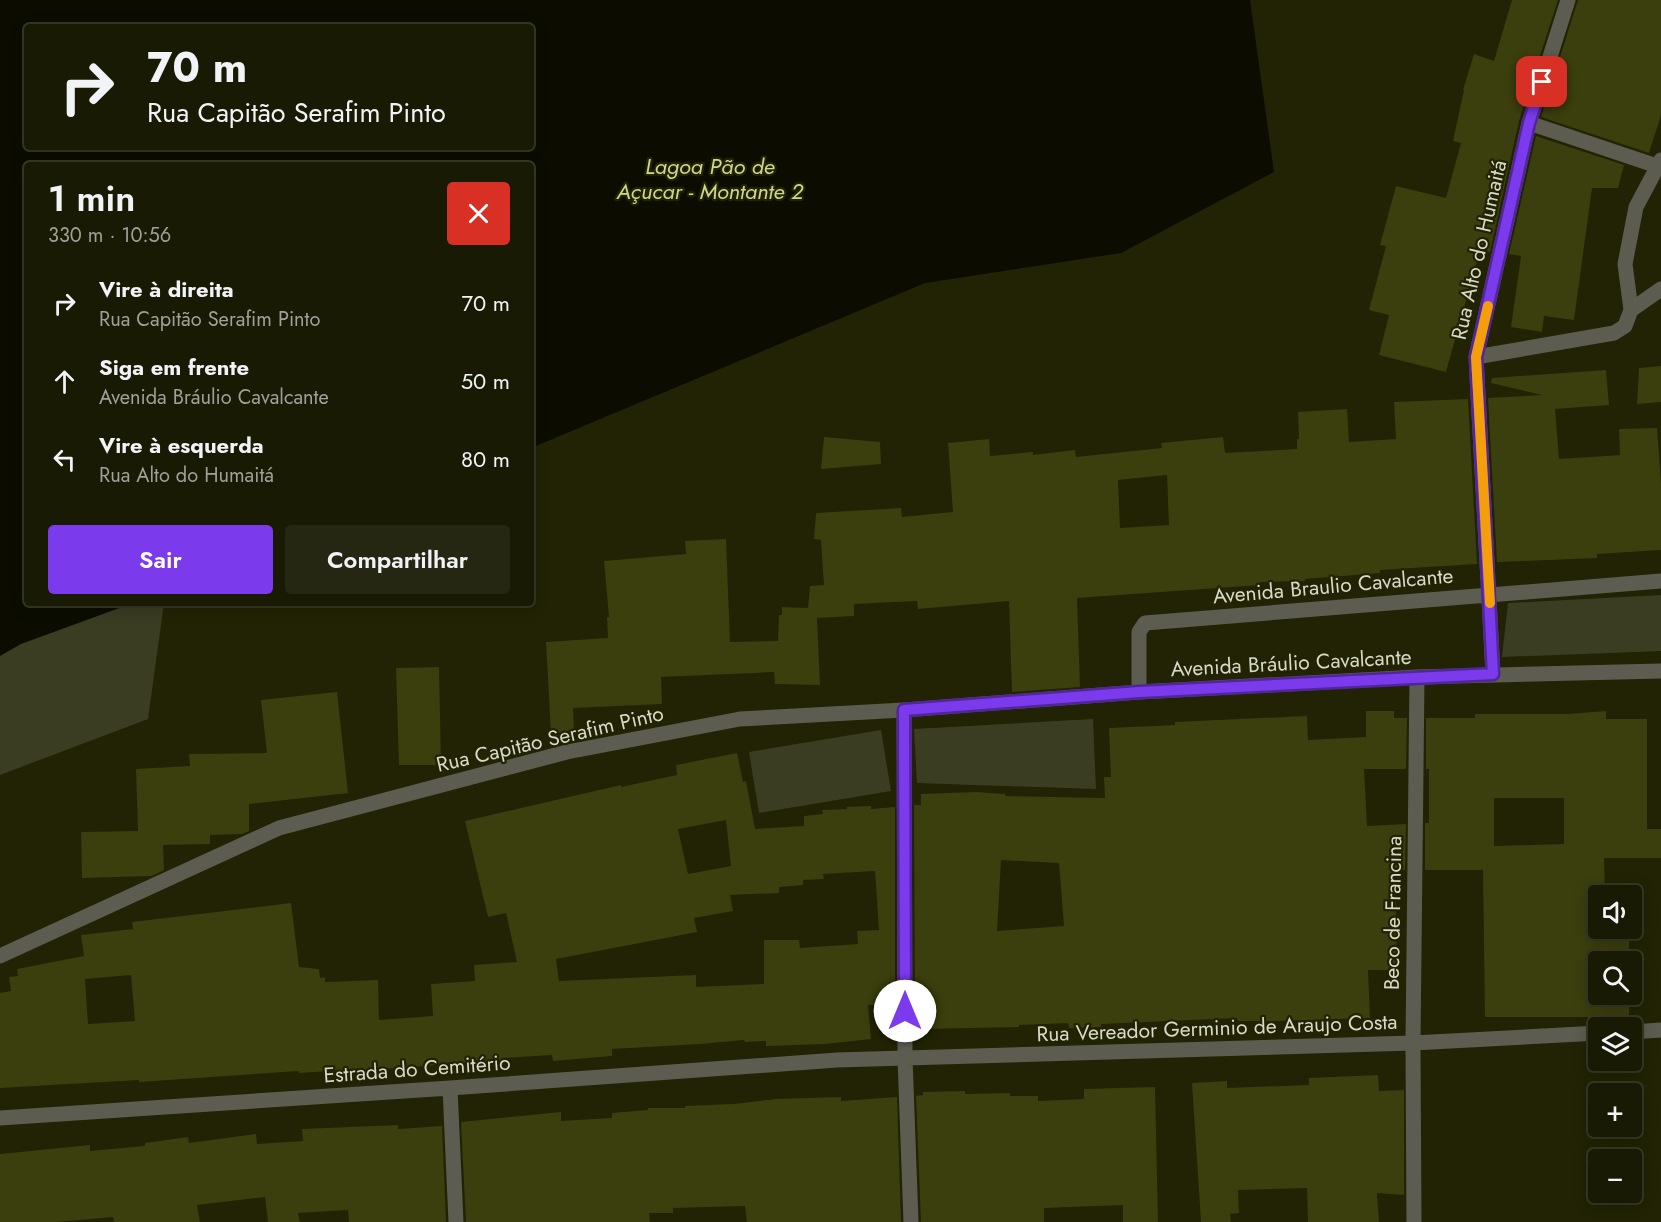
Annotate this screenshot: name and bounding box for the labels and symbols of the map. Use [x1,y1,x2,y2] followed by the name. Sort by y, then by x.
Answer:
[1516,56,1567,107] pin
[616,150,804,207] water label: Lagoa Pão de Açucar - Montante 2
[1444,157,1514,343] street label: Rua Alto do Humaitá
[1212,561,1455,611] street label: Avenida Braulio Cavalcante
[1170,642,1412,684] street label: Avenida Bráulio Cavalcante
[433,698,667,780] street label: Rua Capitão Serafim Pinto
[1377,836,1409,990] street label: Beco de Francina
[873,979,937,1043] position arrow
[1036,1007,1398,1049] street label: Rua Vereador Germinio de Araujo Costa
[322,1047,512,1091] street label: Estrada do Cemitério

